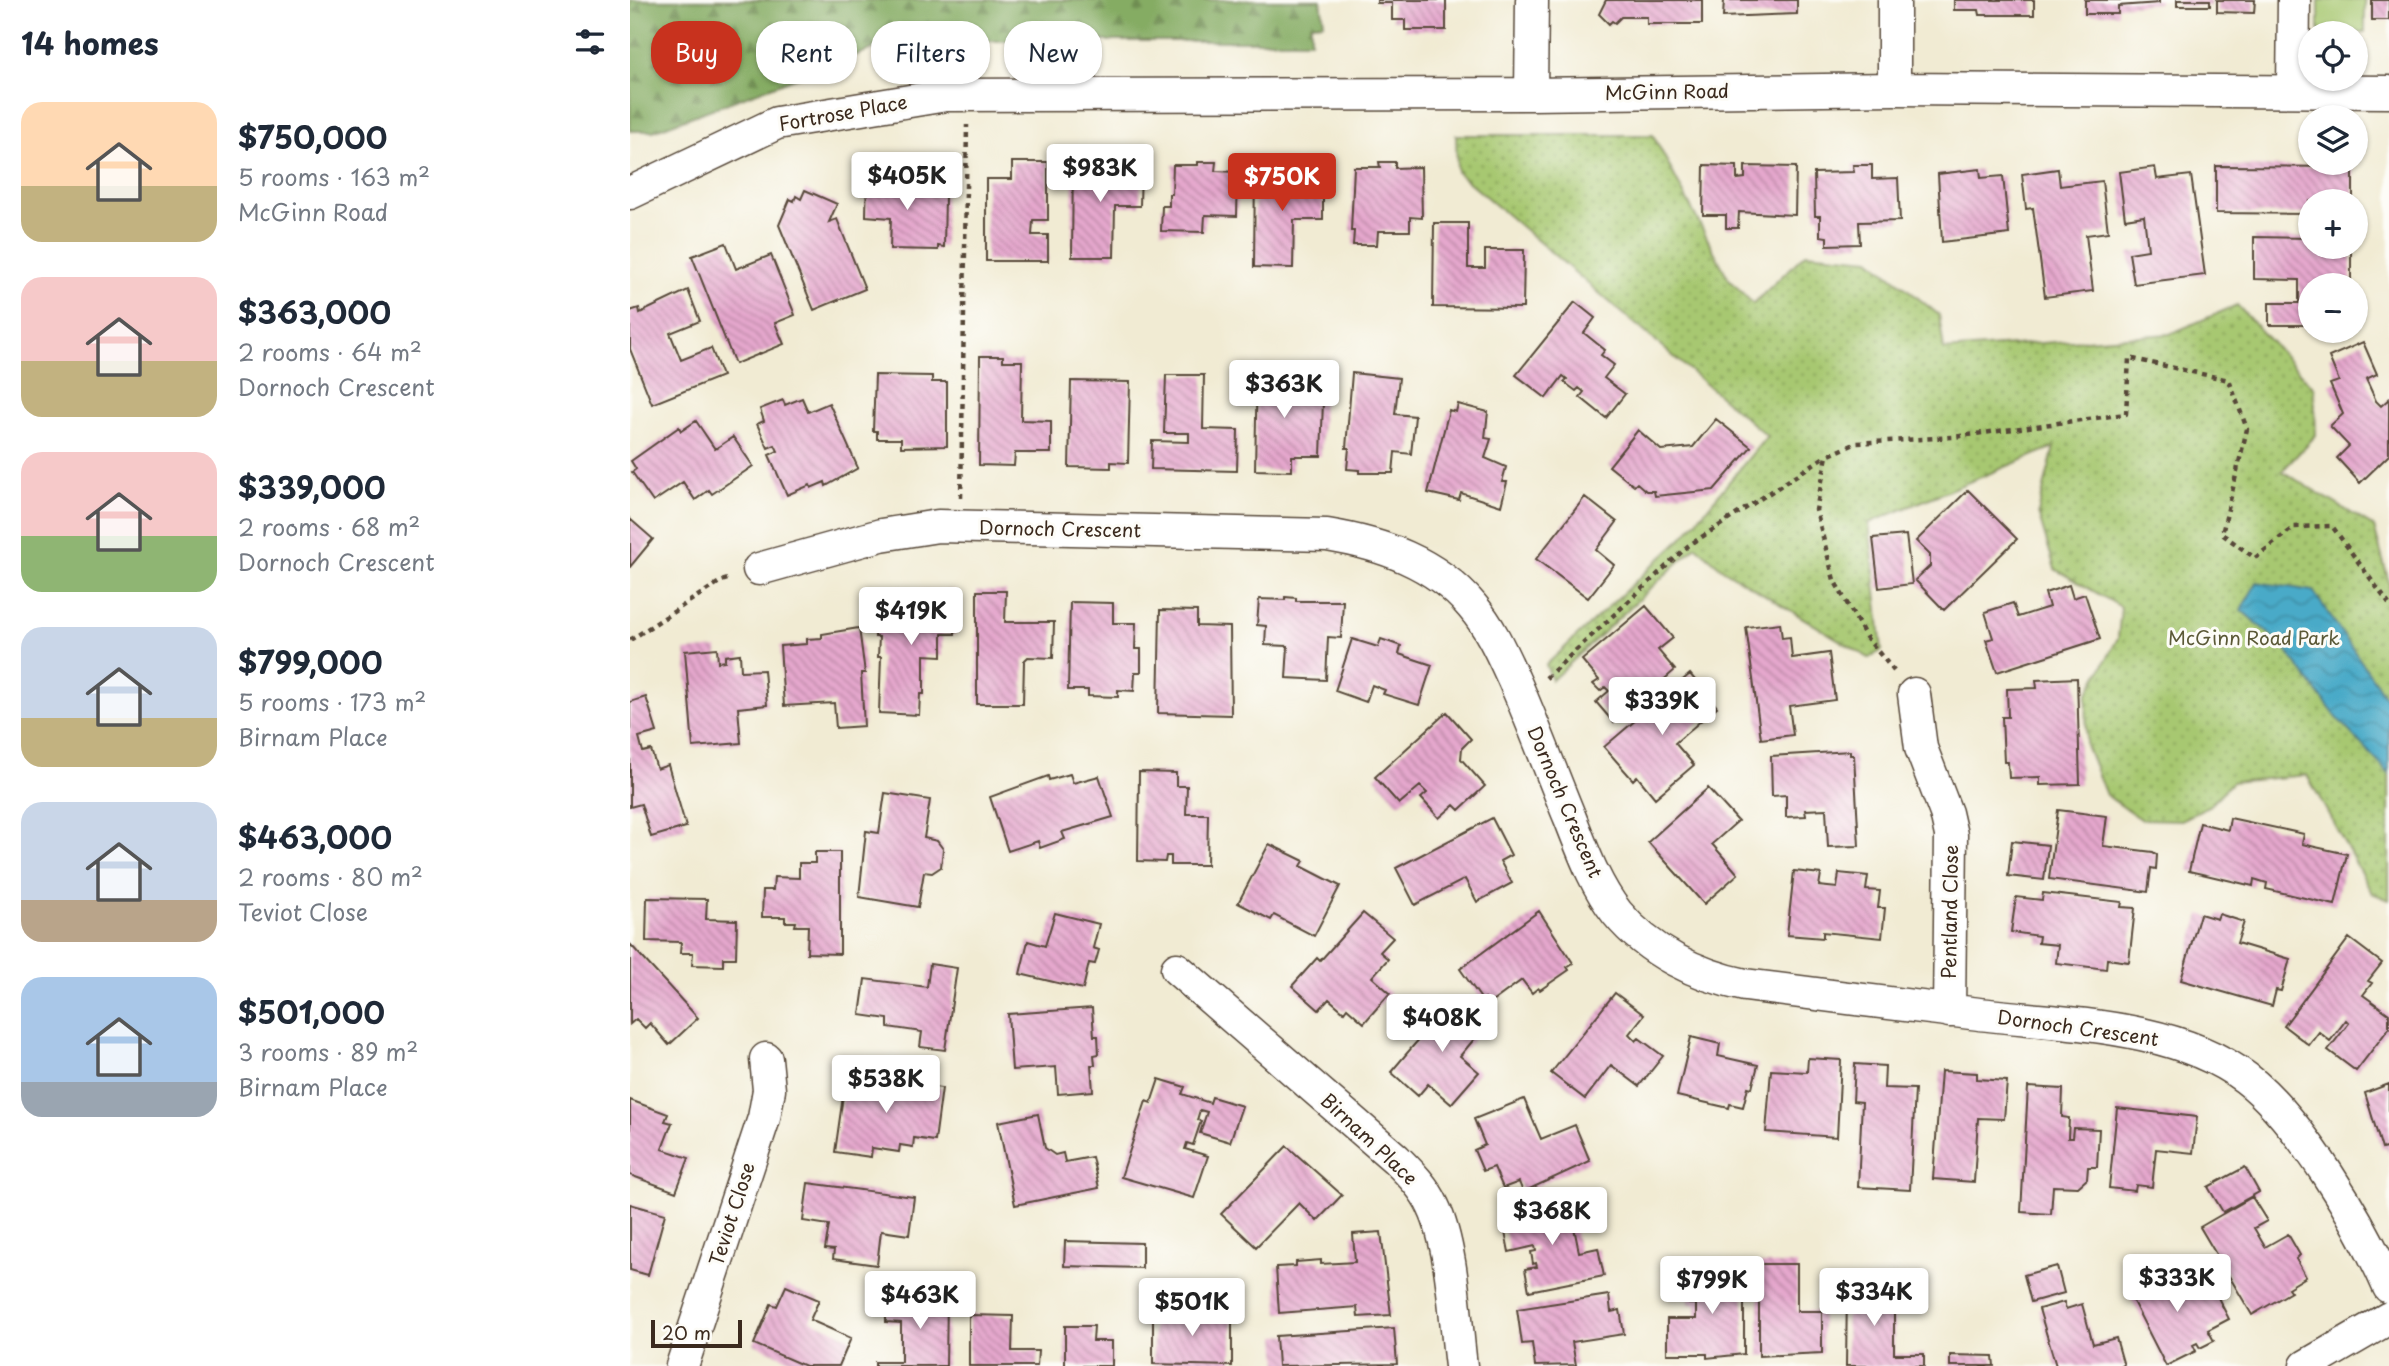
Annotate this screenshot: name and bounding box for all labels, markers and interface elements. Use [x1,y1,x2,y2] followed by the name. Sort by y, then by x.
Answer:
[21,20,159,65] text: 14 homes
[651,21,742,84] chip: Buy
[756,21,857,84] chip: Rent
[871,21,990,84] chip: Filters
[1004,21,1102,84] chip: New
[2298,21,2368,343] map controls
[2298,21,2368,91] button: locate
[571,23,609,61] icon: filters
[1605,76,1729,106] street label: McGinn Road
[776,87,909,137] street label: Fortrose Place
[2298,105,2368,175] button: layers
[238,114,387,159] text: $750,000
[77,130,161,214] icon: home
[1051,144,1149,204] pin: $983K
[1063,149,1137,184] text: $983K
[858,152,956,212] pin: $405K
[1233,154,1331,213] pin: $750K
[867,157,947,192] text: $405K
[1244,158,1320,193] text: $750K
[238,159,430,194] text: 5 rooms · 163 m²
[2298,189,2368,259] button: +
[238,194,388,229] text: McGinn Road
[2298,273,2368,343] button: −
[238,289,391,334] text: $363,000
[77,305,161,389] icon: home
[238,334,422,369] text: 2 rooms · 64 m²
[1235,360,1333,420] pin: $363K
[1245,365,1323,400] text: $363K
[238,369,435,404] text: Dornoch Crescent
[238,464,386,509] text: $339,000
[77,480,161,564] icon: home
[238,509,420,544] text: 2 rooms · 68 m²
[979,513,1142,543] street label: Dornoch Crescent
[238,544,435,579] text: Dornoch Crescent
[862,588,960,647] pin: $419K
[875,592,947,627] text: $419K
[2168,623,2340,651] park label: McGinn Road Park
[238,639,383,684] text: $799,000
[77,655,161,739] icon: home
[1613,678,1711,737] pin: $339K
[1625,682,1699,717] text: $339K
[238,684,426,719] text: 5 rooms · 173 m²
[238,719,387,754] text: Birnam Place
[1521,721,1611,882] street label: Dornoch Crescent
[238,814,392,859] text: $463,000
[77,830,161,914] icon: home
[1934,844,1964,979] street label: Pentland Close
[238,859,423,894] text: 2 rooms · 80 m²
[238,894,368,929] text: Teviot Close
[238,989,385,1034] text: $501,000
[1393,995,1491,1054] pin: $408K
[1402,999,1482,1034] text: $408K
[1996,1002,2161,1052] street label: Dornoch Crescent
[77,1005,161,1089] icon: home
[238,1034,418,1069] text: 3 rooms · 89 m²
[837,1056,935,1115] pin: $538K
[848,1060,924,1095] text: $538K
[238,1069,387,1104] text: Birnam Place
[1315,1086,1424,1191] street label: Birnam Place
[701,1158,761,1269] street label: Teviot Close
[1503,1188,1601,1247] pin: $368K
[1513,1192,1591,1227] text: $368K
[2128,1254,2226,1314] pin: $333K
[1663,1256,1761,1316] pin: $799K
[2139,1259,2215,1294] text: $333K
[1676,1261,1748,1296] text: $799K
[1825,1268,1923,1328] pin: $334K
[871,1272,969,1331] pin: $463K
[1835,1273,1913,1308] text: $334K
[881,1276,959,1311] text: $463K
[1143,1278,1241,1338] pin: $501K
[1155,1283,1229,1318] text: $501K
[651,1317,742,1349] scale bar
[662,1318,711,1346] text: 20 m

